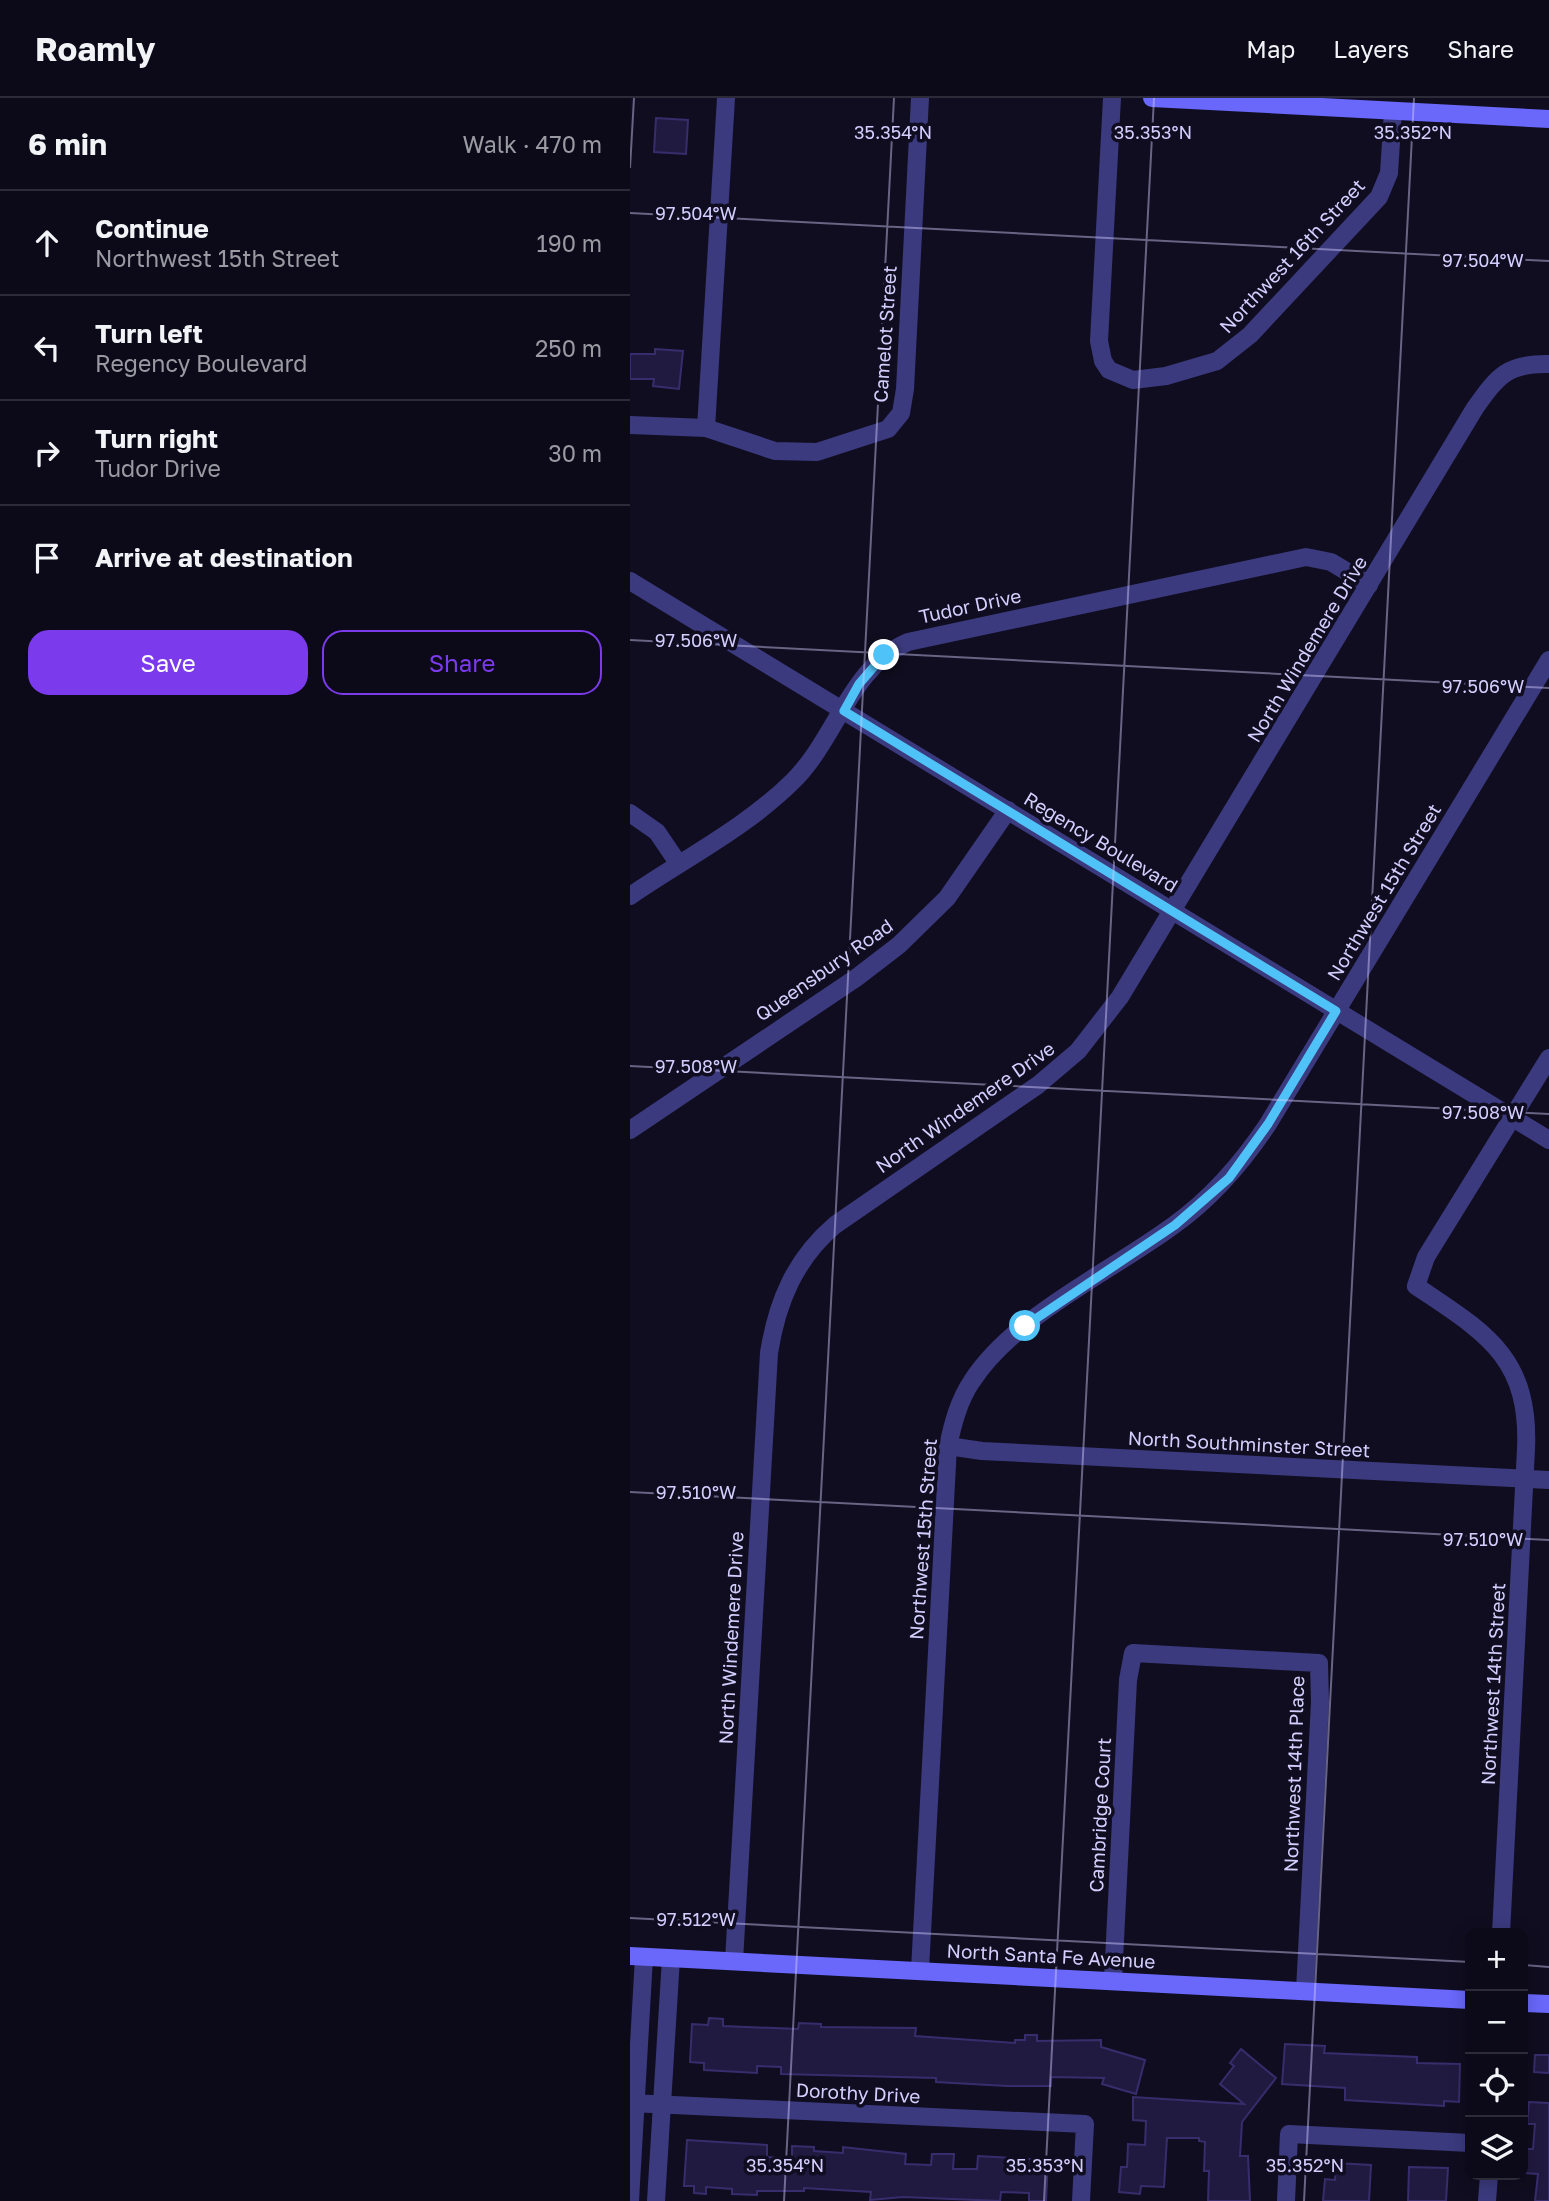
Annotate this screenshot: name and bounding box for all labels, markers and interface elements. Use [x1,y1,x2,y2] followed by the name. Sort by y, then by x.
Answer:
[35,29,155,68] text: Roamly
[1246,34,1295,63] text: Map
[1333,34,1409,63] text: Layers
[1447,34,1514,63] text: Share
[854,121,932,143] text: 35.354°N
[1114,121,1192,143] text: 35.353°N
[1374,121,1452,143] text: 35.352°N
[28,126,107,162] text: 6 min
[463,130,602,158] text: Walk · 470 m
[1214,174,1369,338] street label: Northwest 16th Street
[655,202,737,224] text: 97.504°W
[95,213,209,244] text: Continue
[28,224,66,262] icon: ahead
[537,229,602,257] text: 190 m
[95,244,339,272] text: Northwest 15th Street
[1442,249,1524,271] text: 97.504°W
[868,265,901,403] street label: Camelot Street
[95,318,203,349] text: Turn left
[28,329,66,367] icon: left
[535,334,602,362] text: 250 m
[95,349,307,377] text: Regency Boulevard
[95,423,218,454] text: Turn right
[28,434,66,472] icon: right
[548,439,602,467] text: 30 m
[95,454,221,482] text: Tudor Drive
[28,539,66,577] icon: arrive
[95,542,353,573] text: Arrive at destination
[1242,551,1371,746] street label: North Windemere Drive
[917,583,1023,628] street label: Tudor Drive
[655,629,737,651] text: 97.506°W
[28,630,308,695] button: Save
[322,630,602,695] button: Share
[868,639,899,670] route end
[1442,675,1524,697] text: 97.506°W
[1020,787,1182,897] street label: Regency Boulevard
[1322,799,1445,984] street label: Northwest 15th Street
[751,914,897,1026] street label: Queensbury Road
[871,1036,1059,1177] street label: North Windemere Drive
[655,1055,737,1077] text: 97.508°W
[1442,1101,1524,1123] text: 97.508°W
[1009,1310,1040,1341] route start
[1127,1426,1371,1461] street label: North Southminster Street
[904,1437,941,1640] street label: Northwest 15th Street
[656,1481,736,1503] text: 97.510°W
[1443,1528,1523,1550] text: 97.510°W
[713,1531,748,1745] street label: North Windemere Drive
[1476,1582,1509,1786] street label: Northwest 14th Street
[1279,1675,1308,1873] street label: Northwest 14th Place
[1084,1737,1115,1893] street label: Cambridge Court
[656,1908,736,1930] text: 97.512°W
[1465,1928,1528,2180] map controls
[1465,1928,1528,1991] button: +
[946,1939,1156,1972] street label: North Santa Fe Avenue
[1465,1991,1528,2054] button: −
[1465,2054,1528,2117] button: locate
[795,2078,921,2107] street label: Dorothy Drive
[1465,2117,1528,2180] button: layers
[746,2154,824,2176] text: 35.354°N
[1006,2154,1084,2176] text: 35.353°N
[1266,2154,1344,2176] text: 35.352°N

